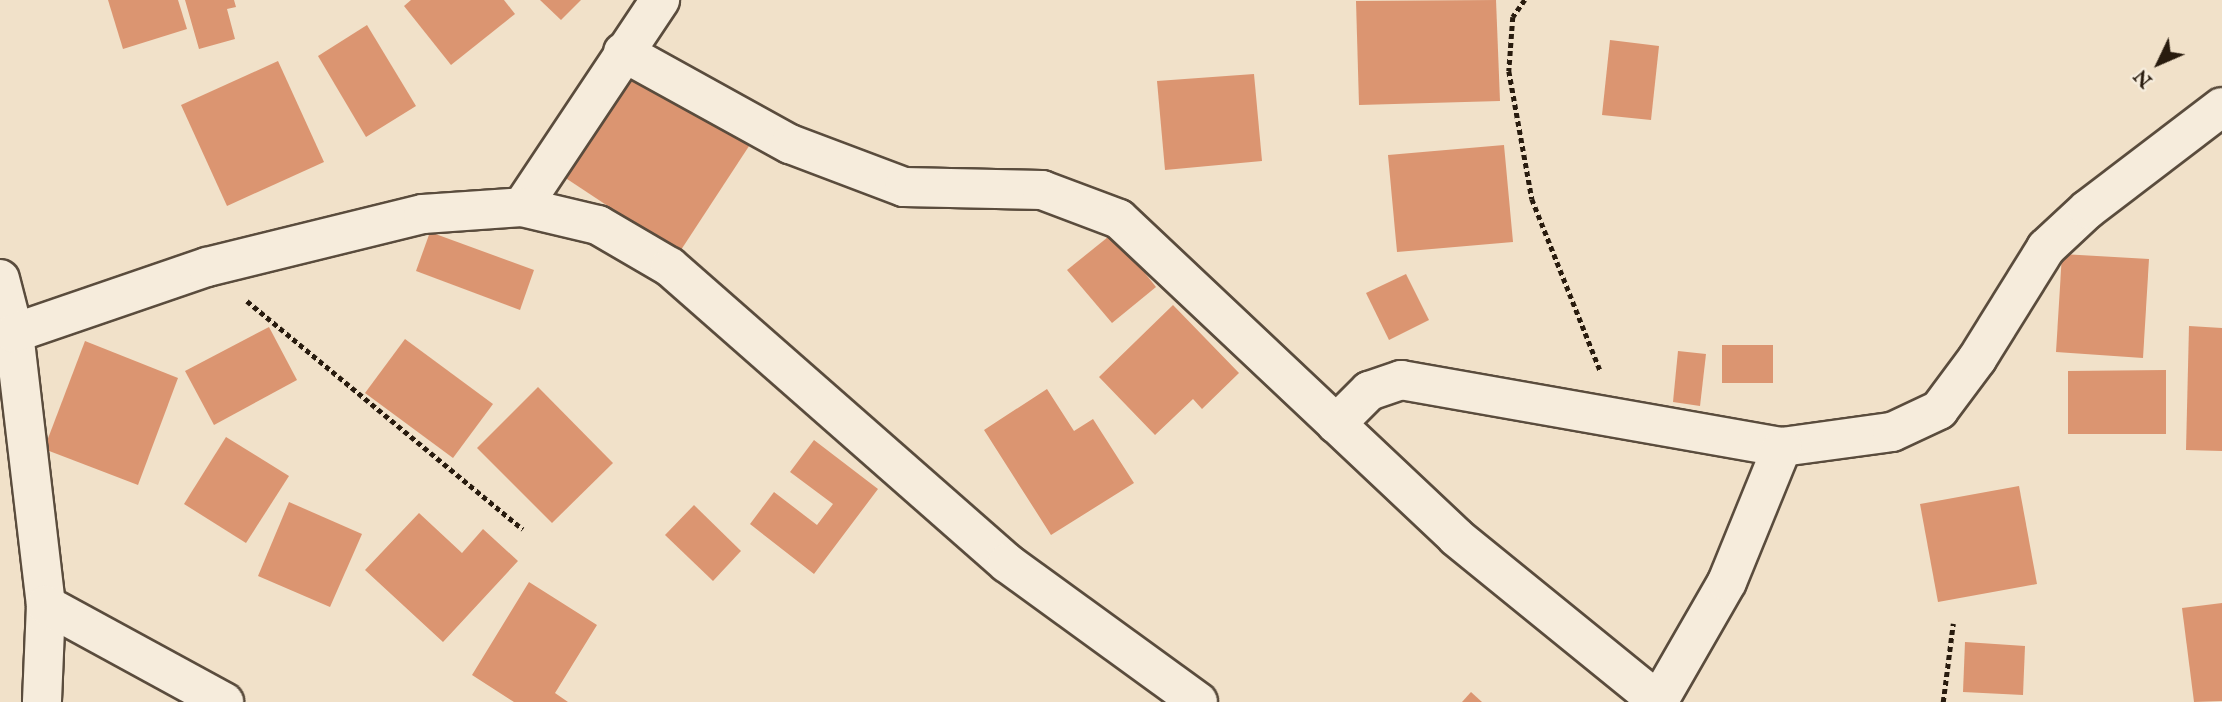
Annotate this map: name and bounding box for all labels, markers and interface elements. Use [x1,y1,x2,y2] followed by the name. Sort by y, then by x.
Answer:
[2124,28,2194,98] north arrow
[2130,63,2158,92] text: N

